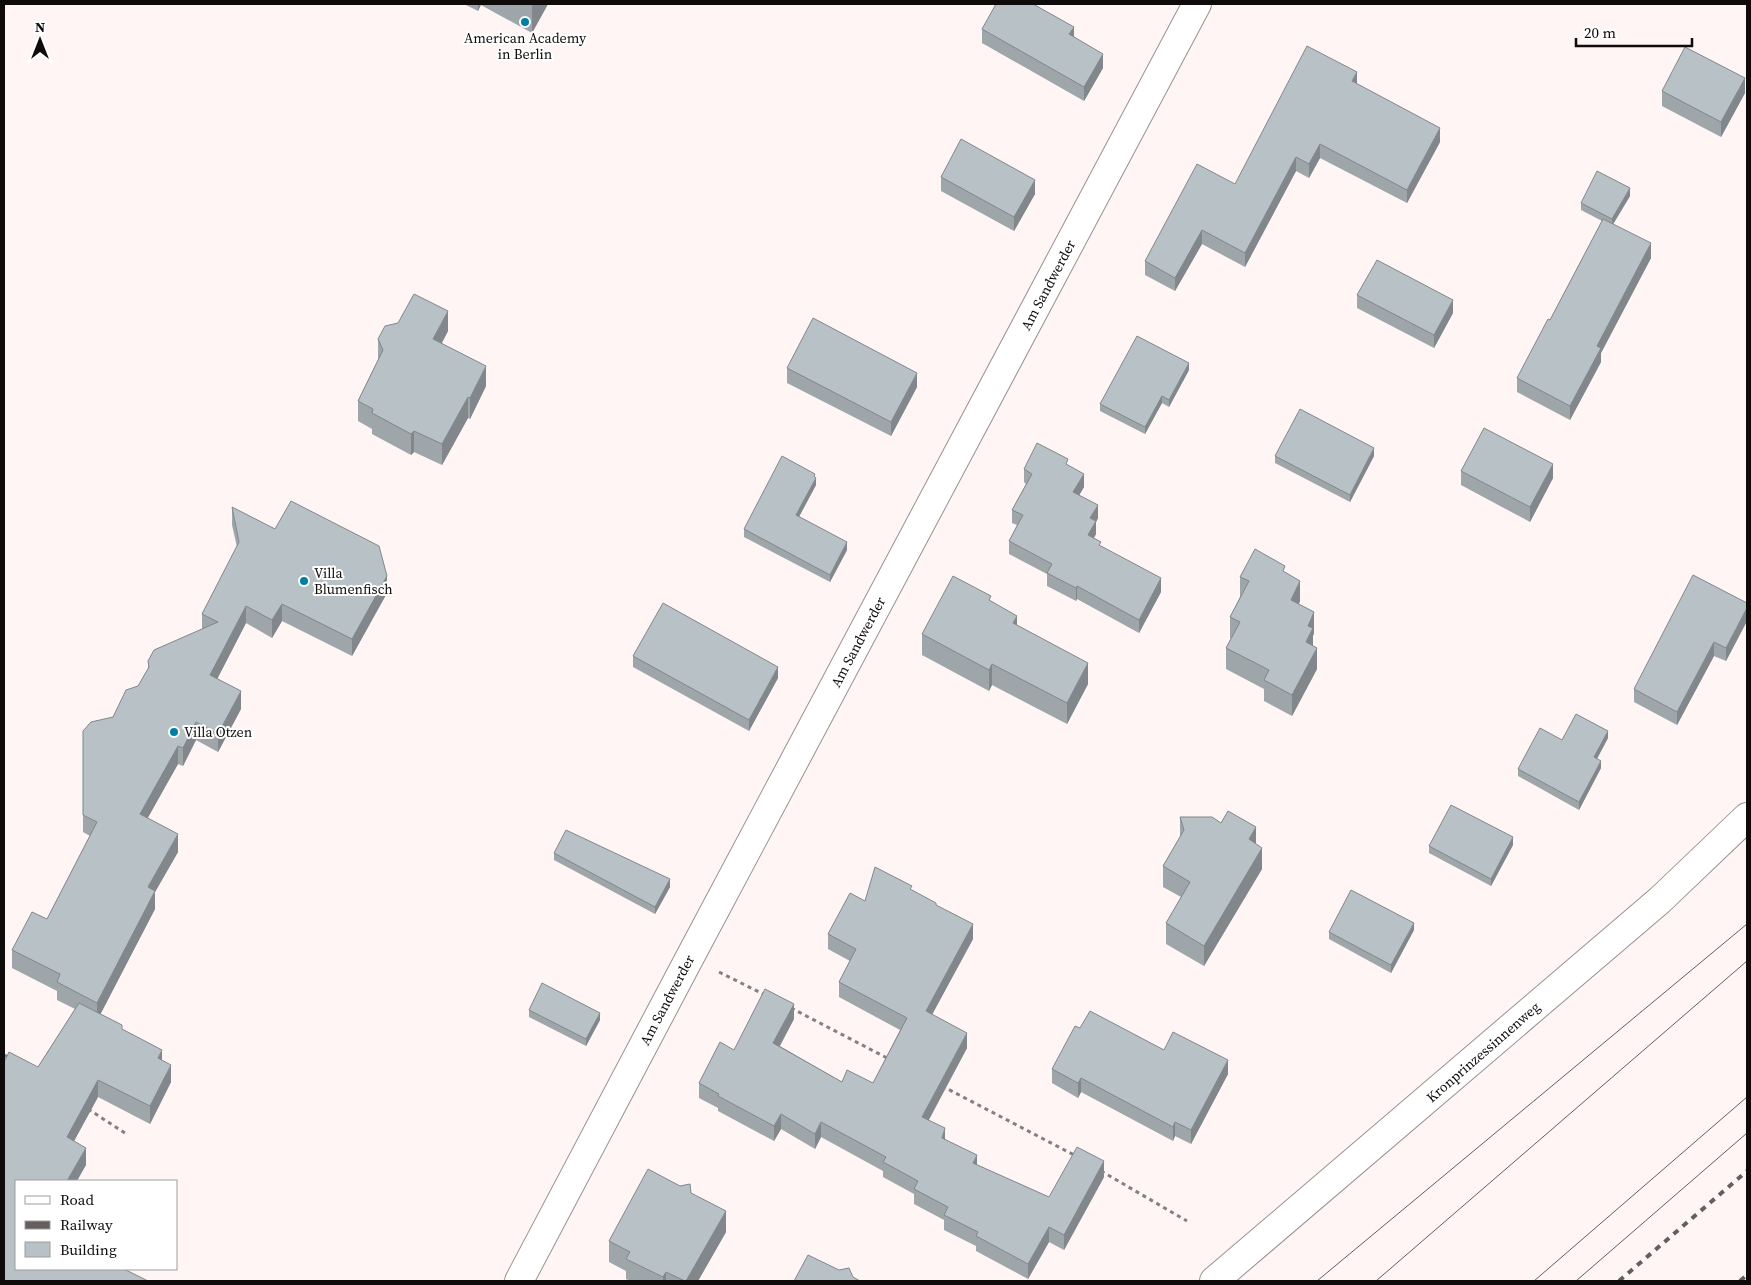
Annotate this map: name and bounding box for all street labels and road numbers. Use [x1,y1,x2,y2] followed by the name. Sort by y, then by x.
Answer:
[1016,236,1080,334] street label: Am Sandwerder
[826,593,890,691] street label: Am Sandwerder
[635,951,699,1049] street label: Am Sandwerder
[1422,997,1544,1107] street label: Kronprinzessinnenweg

